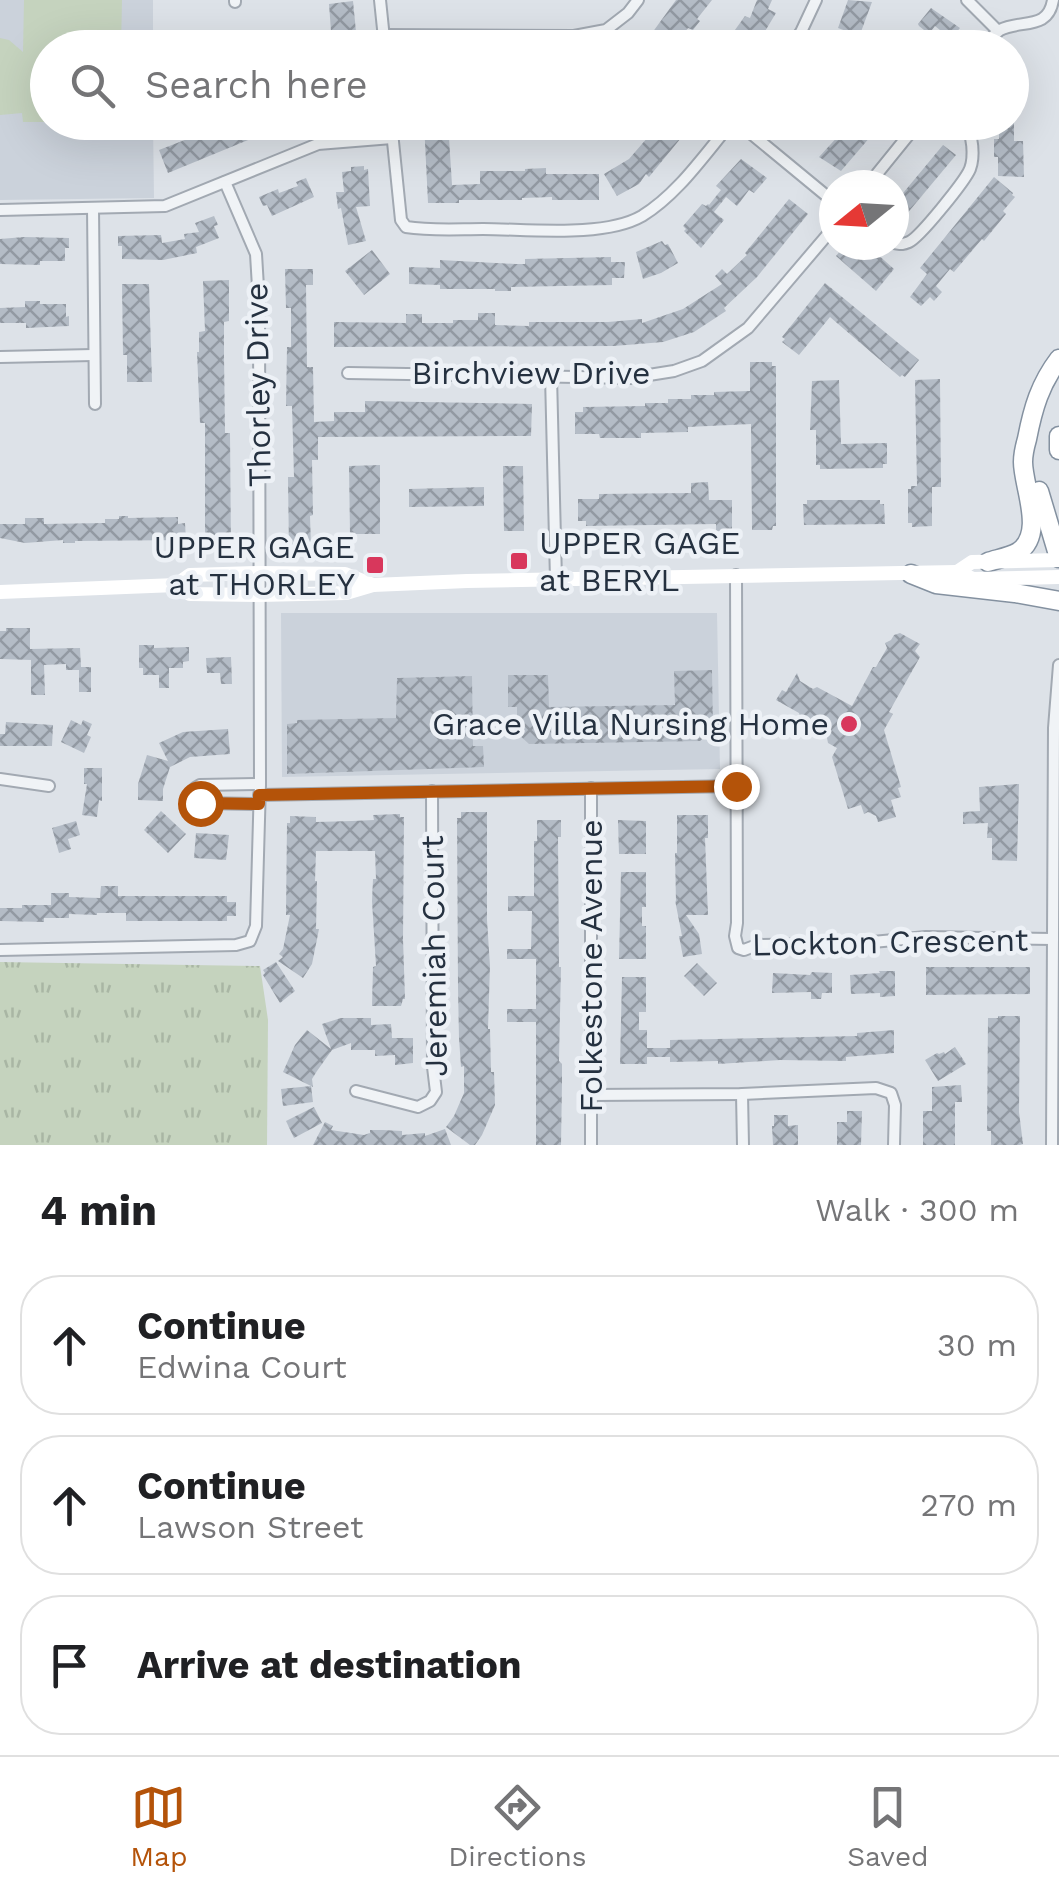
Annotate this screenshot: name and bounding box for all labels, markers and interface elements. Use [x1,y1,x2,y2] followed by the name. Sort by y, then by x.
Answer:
[30,30,1029,140] search box
[65,58,120,113] icon: search
[145,63,368,107] text: Search here
[819,170,909,260] north arrow
[237,282,279,488] street label: Thorley Drive
[411,354,651,392] street label: Birchview Drive
[539,524,740,599] place label: UPPER GAGE at BERYL
[154,528,355,603] place label: UPPER GAGE at THORLEY
[508,550,530,572] marker: UPPER GAGE at BERYL
[364,554,386,576] marker: UPPER GAGE at THORLEY
[432,705,829,743] place label: Grace Villa Nursing Home
[838,713,860,735] marker: Grace Villa Nursing Home
[714,764,760,810] route end
[178,781,224,827] route start
[572,819,610,1113] street label: Folkestone Avenue
[413,835,455,1077] street label: Jeremiah Court
[751,921,1029,963] street label: Lockton Crescent
[40,1186,157,1235] text: 4 min
[815,1191,1019,1229] text: Walk · 300 m
[137,1304,306,1348] text: Continue
[42,1318,97,1373] icon: ahead
[937,1326,1017,1364] text: 30 m
[137,1348,347,1386] text: Edwina Court
[137,1464,306,1508] text: Continue
[42,1478,97,1533] icon: ahead
[920,1486,1017,1524] text: 270 m
[137,1508,363,1546] text: Lawson Street
[42,1638,97,1693] icon: arrive
[137,1643,522,1687] text: Arrive at destination
[130,1780,188,1873] tab: Map
[448,1780,587,1873] tab: Directions
[847,1780,929,1873] tab: Saved

